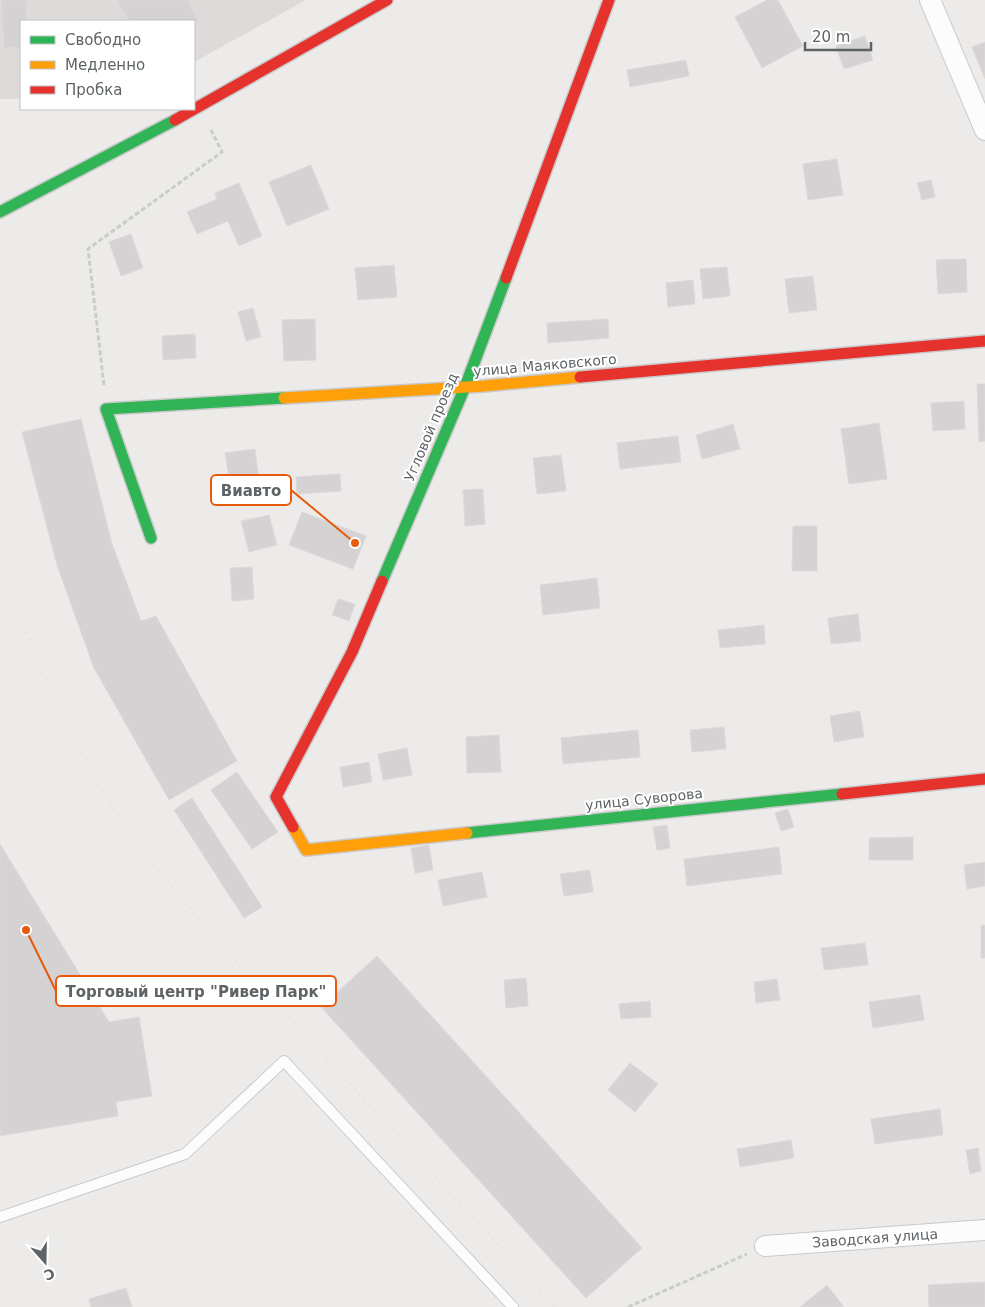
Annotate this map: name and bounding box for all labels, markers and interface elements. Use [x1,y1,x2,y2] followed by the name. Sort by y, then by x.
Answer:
[20,20,195,110] legend
[805,20,871,52] scale bar
[812,28,850,46] text: 20 m
[65,31,141,49] text: Свободно
[65,56,145,74] text: Медленно
[65,81,122,99] text: Пробка
[473,351,617,379] street label: улица Маяковского
[401,370,461,484] street label: Угловой проезд
[211,475,291,505] callout: Виавто
[221,482,281,500] text: Виавто
[584,785,704,813] street label: улица Суворова
[56,976,336,1006] callout: Торговый центр "Ривер Парк"
[66,983,326,1001] text: Торговый центр "Ривер Парк"
[812,1226,938,1250] street label: Заводская улица
[20,1237,70,1287] north arrow
[42,1265,57,1283] text: С

